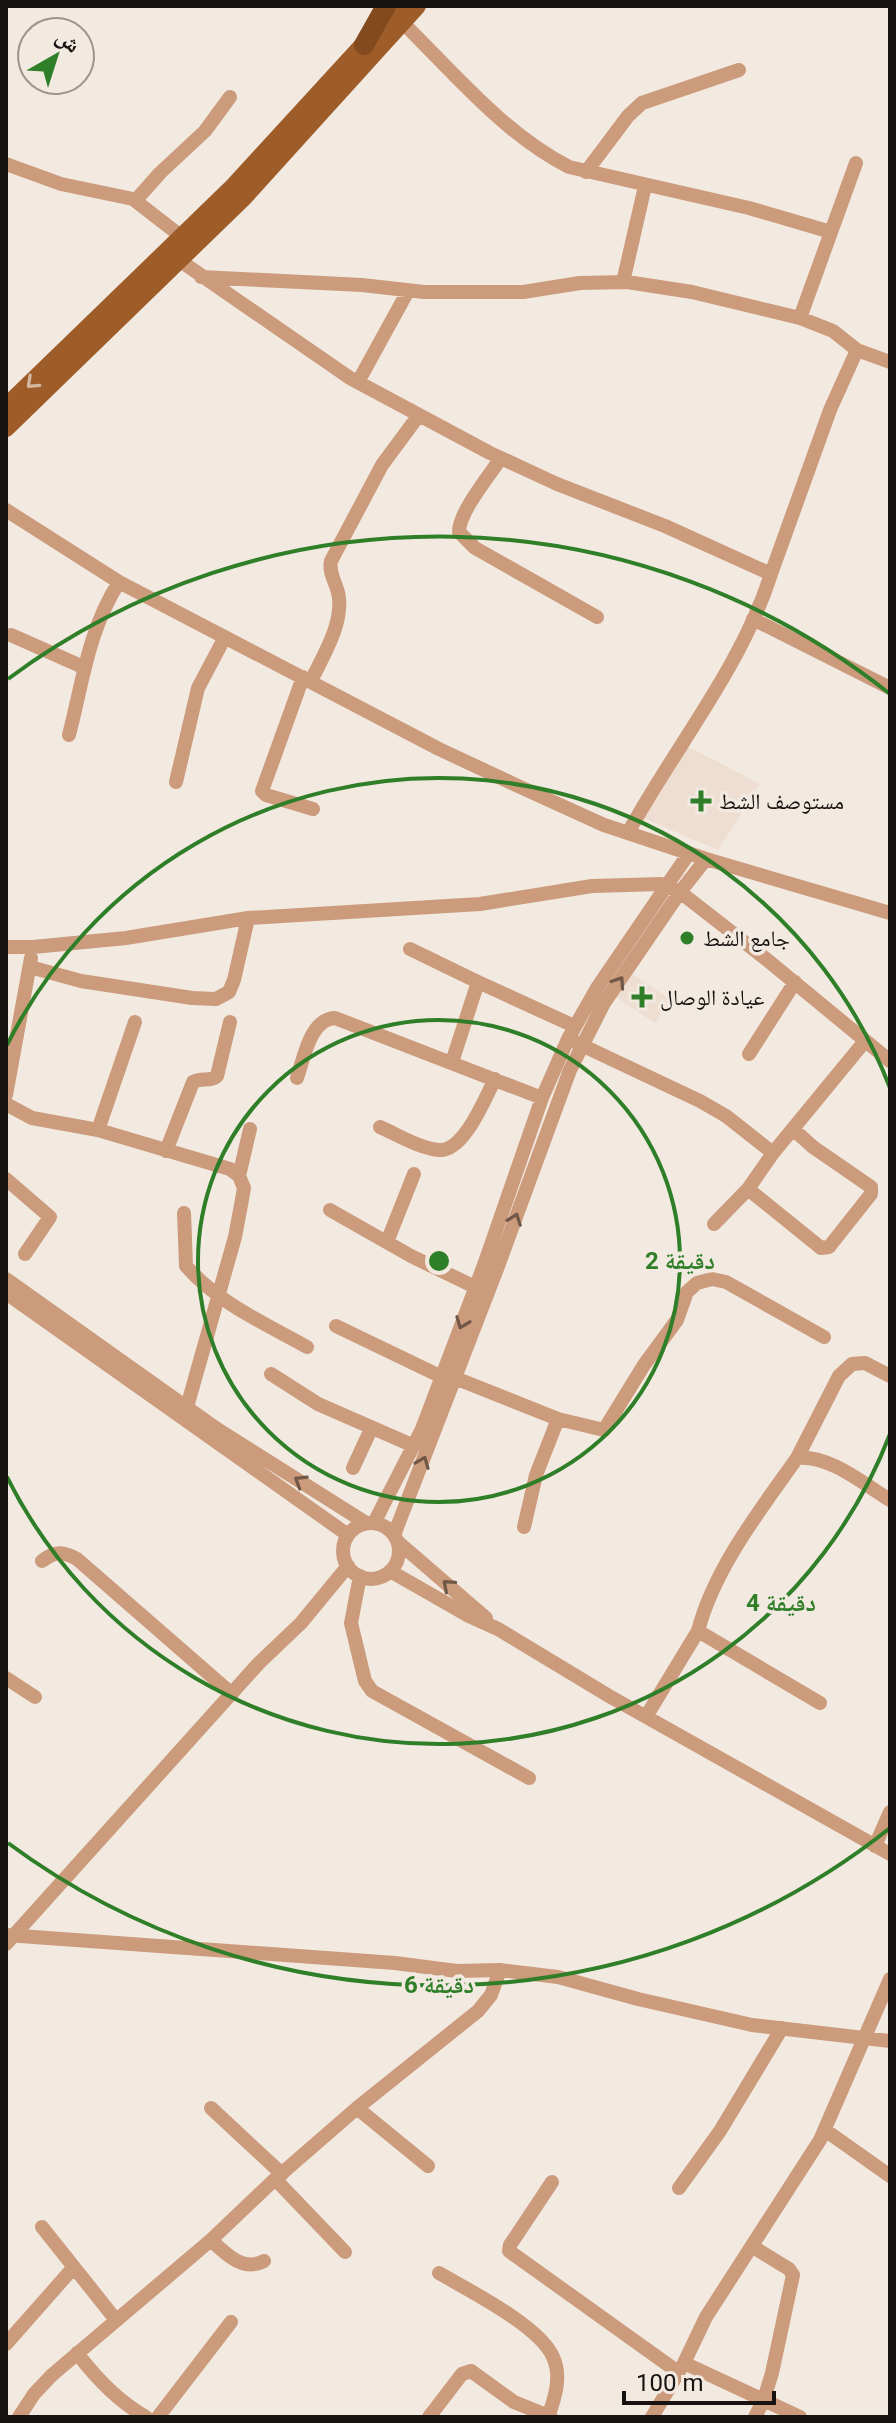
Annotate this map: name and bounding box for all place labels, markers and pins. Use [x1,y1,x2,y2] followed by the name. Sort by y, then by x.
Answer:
[719,789,844,814] place label: مستوصف الشط
[690,790,712,812] marker: مستوصف الشط
[703,926,790,952] place label: جامع الشط
[678,929,696,947] marker: جامع الشط
[660,985,764,1011] place label: عيادة الوصال
[631,986,653,1008] marker: عيادة الوصال
[425,1247,453,1275] centre of rings

